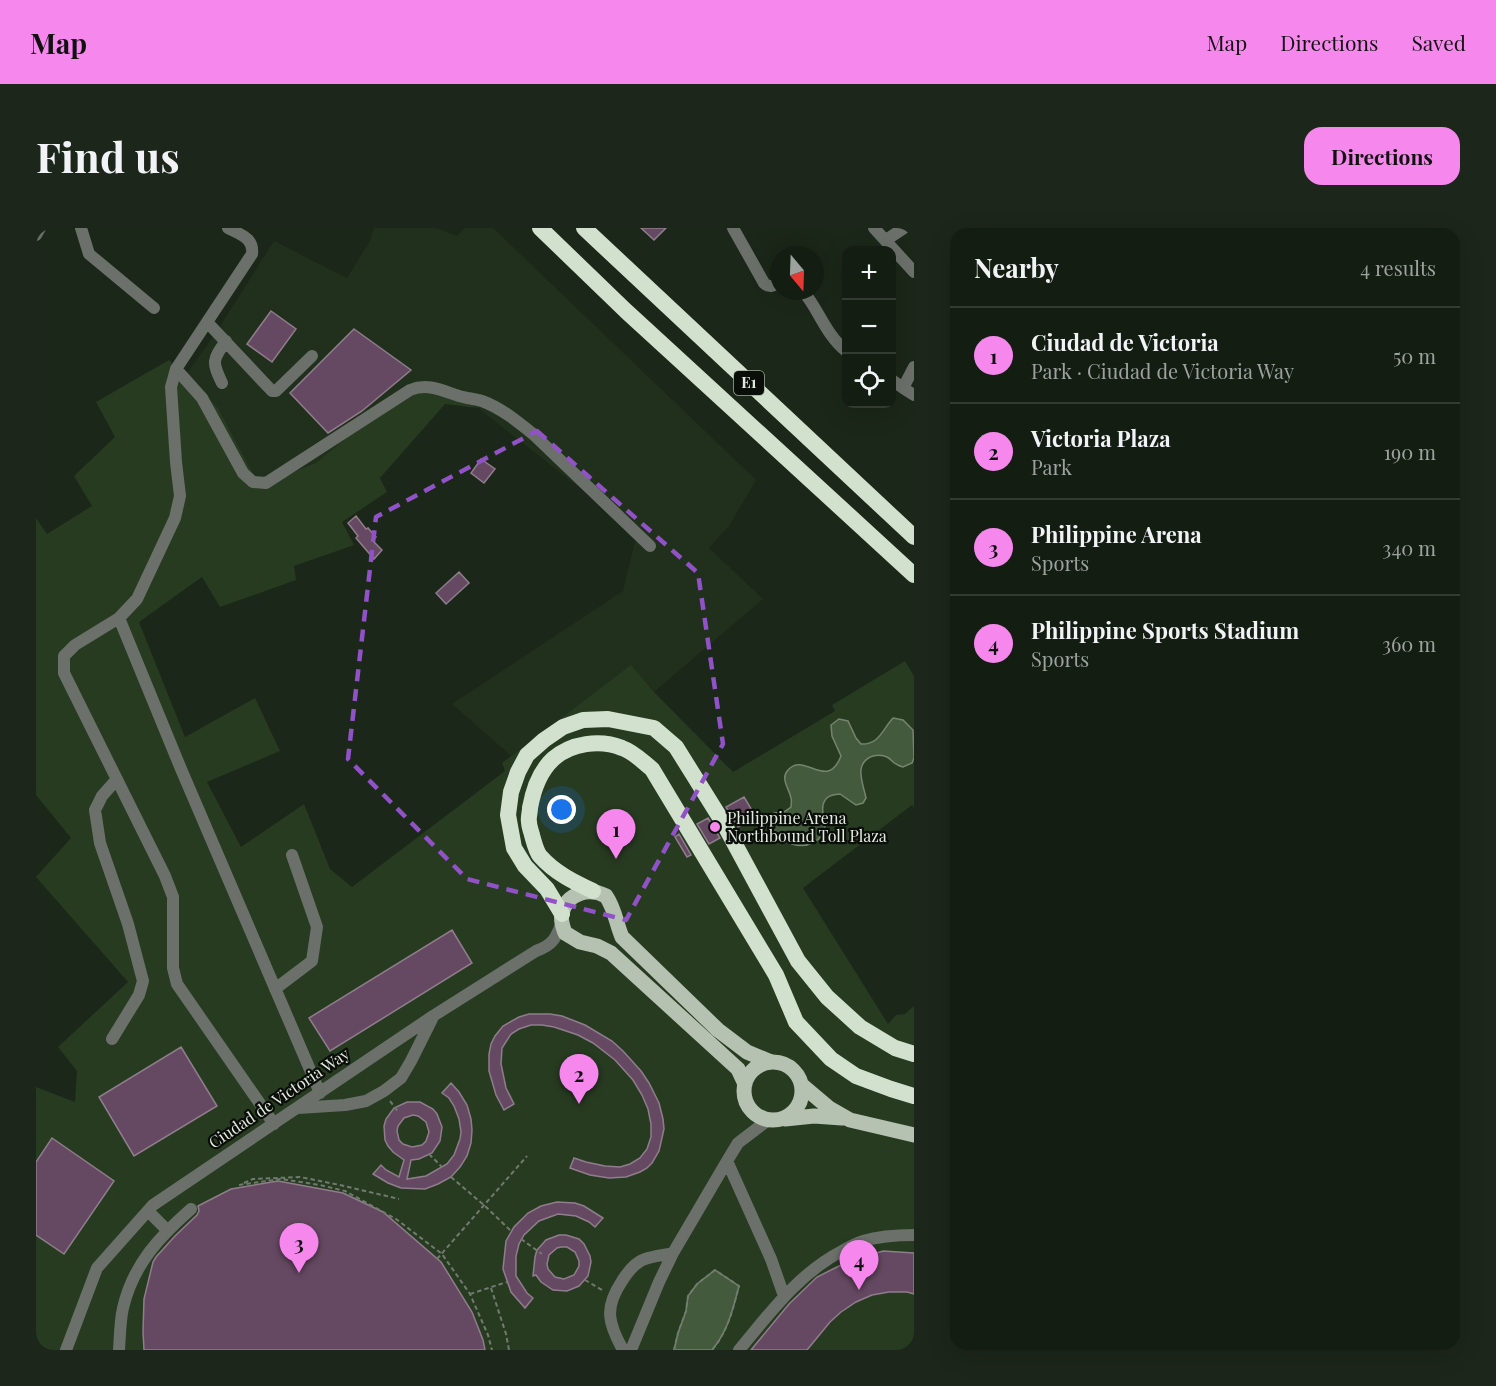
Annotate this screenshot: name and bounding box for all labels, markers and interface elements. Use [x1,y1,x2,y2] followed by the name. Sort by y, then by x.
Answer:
[30,24,87,61] text: Map
[1206,28,1247,56] text: Map
[1280,28,1378,56] text: Directions
[1411,28,1466,56] text: Saved
[1304,127,1460,185] button: Directions
[36,128,180,184] text: Find us
[770,246,824,300] north arrow
[842,246,896,408] map controls
[842,246,896,300] button: +
[974,250,1059,285] text: Nearby
[1360,254,1436,281] text: 4 results
[842,300,896,354] button: −
[1031,327,1219,357] text: Ciudad de Victoria
[990,342,997,369] text: 1
[1393,342,1436,369] text: 50 m
[842,354,896,408] button: locate
[1031,357,1294,384] text: Park · Ciudad de Victoria Way
[734,371,764,395] road number: E1
[1031,423,1171,453] text: Victoria Plaza
[988,438,999,465] text: 2
[1384,438,1436,465] text: 190 m
[1031,453,1072,480] text: Park
[1031,519,1202,549] text: Philippine Arena
[989,534,998,561] text: 3
[1382,534,1436,561] text: 340 m
[1031,549,1089,576] text: Sports
[1031,615,1299,645] text: Philippine Sports Stadium
[988,630,999,657] text: 4
[1382,630,1436,657] text: 360 m
[1031,645,1089,672] text: Sports
[547,795,576,824] your location
[727,807,887,846] place label: Philippine Arena Northbound Toll Plaza
[596,810,636,859] pin: 1
[708,820,722,834] marker: Philippine Arena Northbound Toll Plaza
[204,1043,353,1153] street label: Ciudad de Victoria Way
[560,1054,598,1104] pin: 2
[280,1224,318,1273] pin: 3
[840,1240,878,1290] pin: 4

